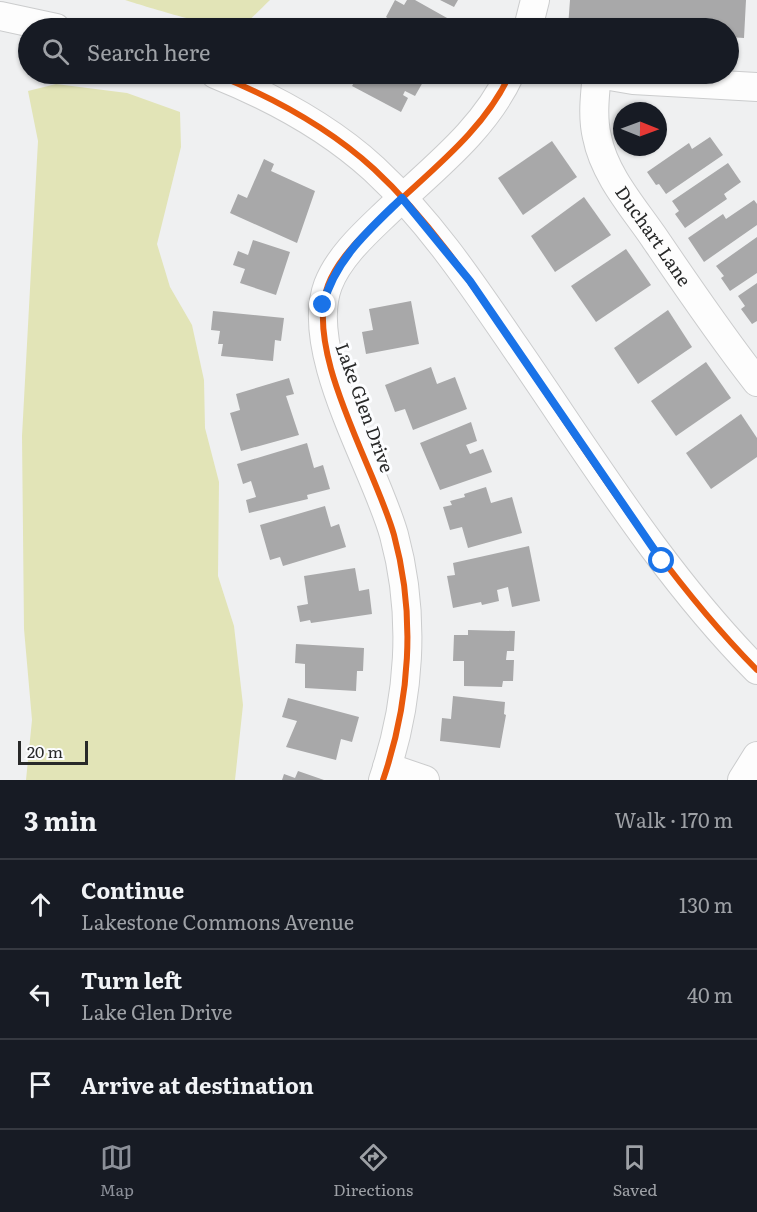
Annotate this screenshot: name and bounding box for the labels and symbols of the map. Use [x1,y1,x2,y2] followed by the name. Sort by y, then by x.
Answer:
[613,102,667,156] north arrow
[609,180,698,291] street label: Duchart Lane
[309,291,335,317] route end
[329,339,401,476] street label: Lake Glen Drive
[648,547,674,573] route start
[18,738,88,766] scale bar

